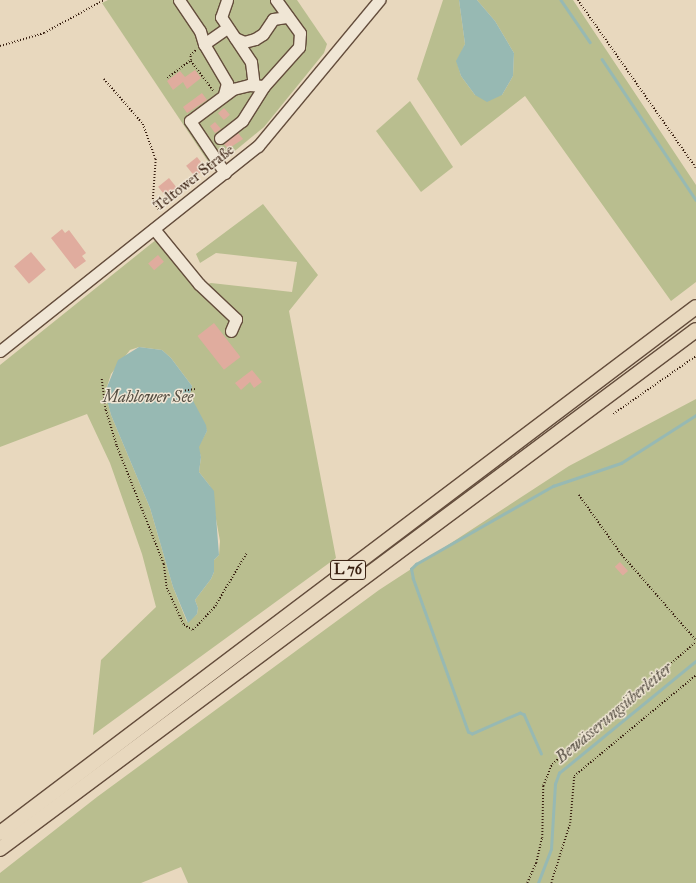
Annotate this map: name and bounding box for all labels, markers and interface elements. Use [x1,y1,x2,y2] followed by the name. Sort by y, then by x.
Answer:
[150,141,238,215] street label: Teltower Straße
[103,387,193,407] water label: Mahlower See
[330,558,366,582] road number: L 76
[552,659,676,767] water label: Bewässerungsüberleiter

